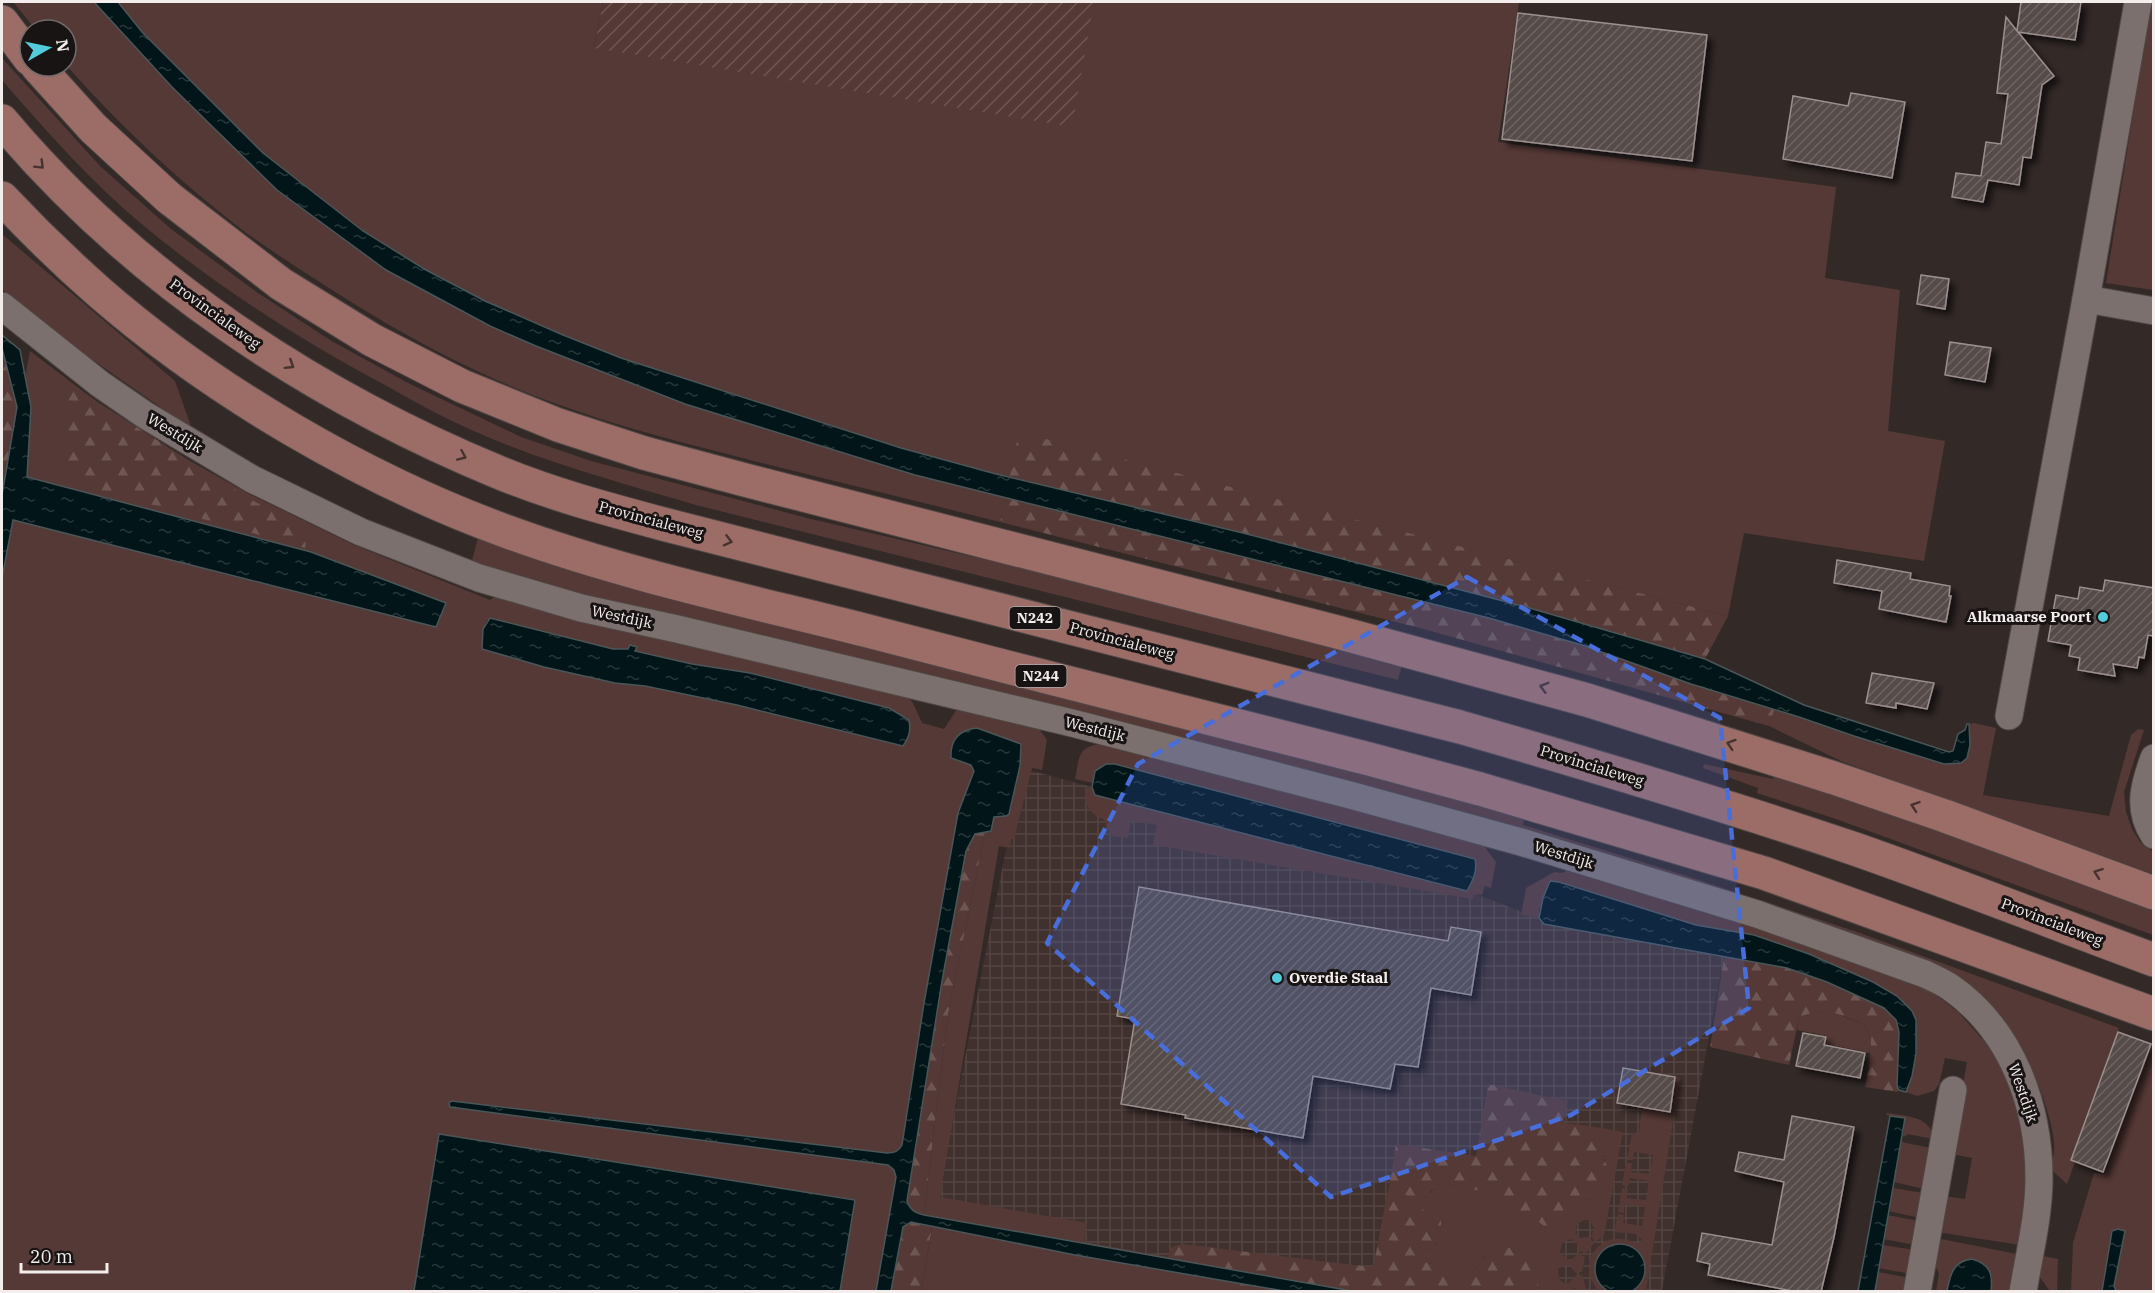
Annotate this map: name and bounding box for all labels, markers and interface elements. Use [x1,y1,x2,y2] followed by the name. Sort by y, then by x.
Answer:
[18,18,78,78] north arrow
[52,38,74,53] text: N
[34,158,44,169] one-way arrow
[166,274,264,353] street label: Provincialeweg
[284,358,294,370] one-way arrow
[144,409,207,457] street label: Westdijk
[456,449,467,461] one-way arrow
[597,496,705,543] street label: Provincialeweg
[722,533,732,546] one-way arrow
[590,601,654,632] street label: Westdijk
[1010,607,1060,629] road number: N242
[1967,607,2091,626] place label: Alkmaarse Poort
[2096,610,2110,624] marker: Alkmaarse Poort
[1068,617,1176,664] street label: Provincialeweg
[1016,665,1066,687] road number: N244
[1539,682,1549,695] one-way arrow
[1063,712,1128,745] street label: Westdijk
[1726,739,1736,752] one-way arrow
[1538,741,1646,790] street label: Provincialeweg
[1911,801,1921,814] one-way arrow
[1532,836,1597,873] street label: Westdijk
[2094,868,2104,881] one-way arrow
[1999,893,2106,950] street label: Provincialeweg
[1289,968,1388,987] place label: Overdie Staal
[1270,971,1284,985] marker: Overdie Staal
[2004,1061,2043,1125] street label: Westdijk
[21,1236,106,1274] scale bar
[30,1245,73,1268] text: 20 m

